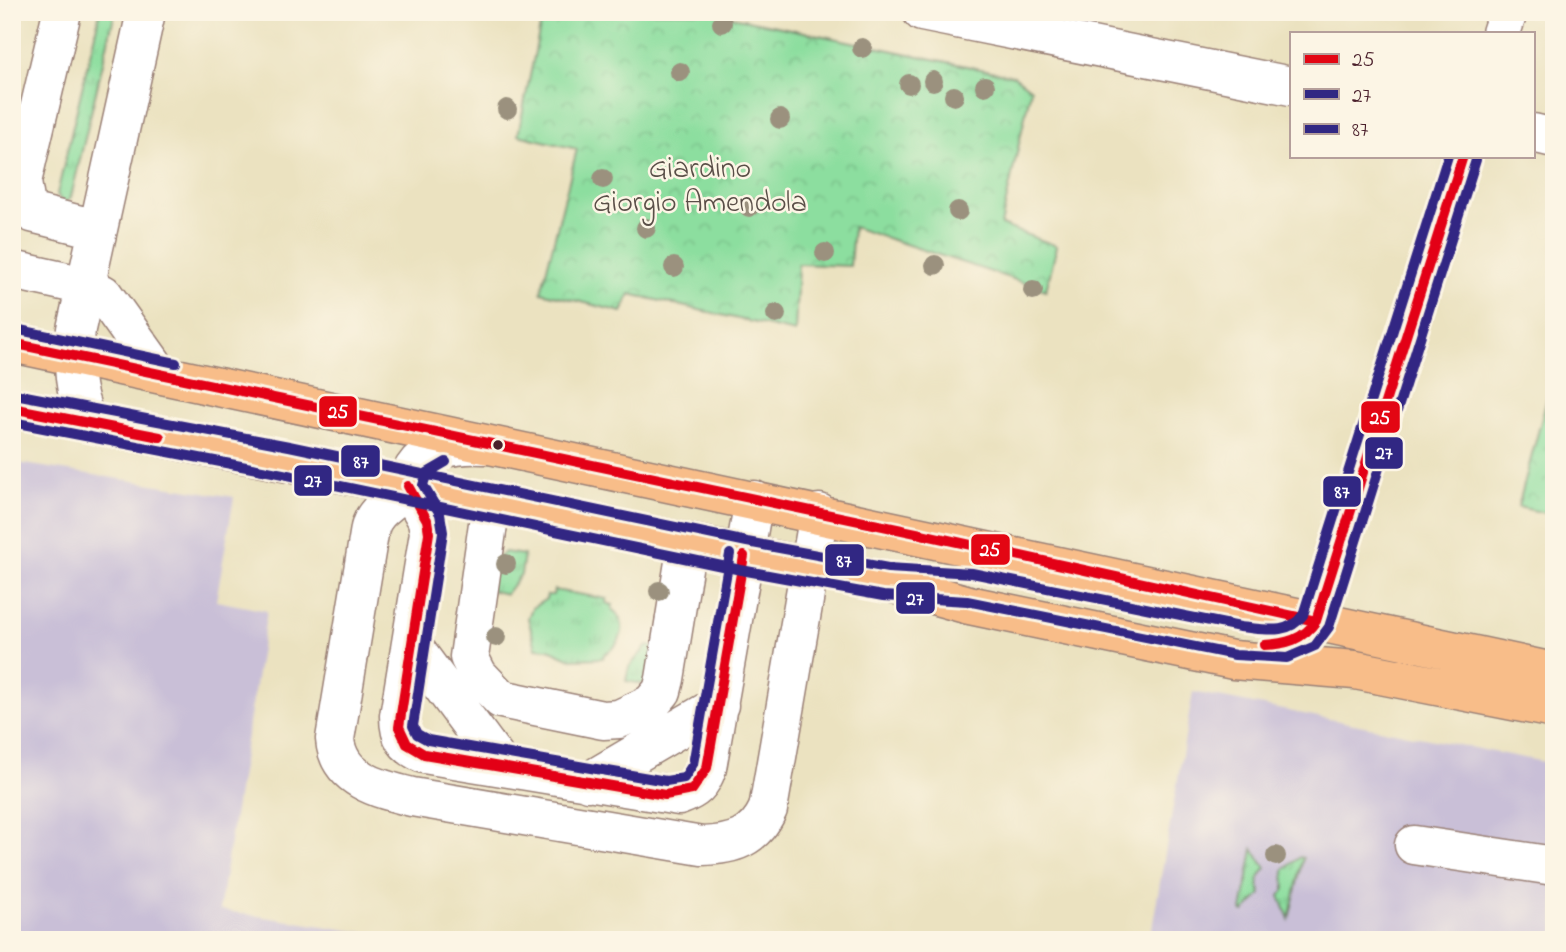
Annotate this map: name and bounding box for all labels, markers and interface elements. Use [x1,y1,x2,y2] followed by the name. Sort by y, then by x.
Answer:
[1290,32,1534,158] legend
[1352,46,1374,76] text: 25
[1352,82,1371,112] text: 27
[1352,116,1369,146] text: 87
[593,148,807,226] park label: Giardino Giorgio Amendola
[318,395,358,428] line badge: 25
[327,400,348,427] text: 25
[1360,400,1401,434] line badge: 25
[1369,406,1390,433] text: 25
[1364,436,1404,470] line badge: 27
[491,438,505,452] unlabelled marker
[1374,441,1393,468] text: 27
[340,444,381,478] line badge: 87
[353,450,369,477] text: 87
[293,464,333,497] line badge: 27
[303,469,322,496] text: 27
[1322,475,1362,508] line badge: 87
[1334,480,1350,507] text: 87
[970,533,1011,566] line badge: 25
[979,538,1000,565] text: 25
[824,543,865,577] line badge: 87
[836,549,852,576] text: 87
[895,581,936,615] line badge: 27
[905,587,924,614] text: 27

